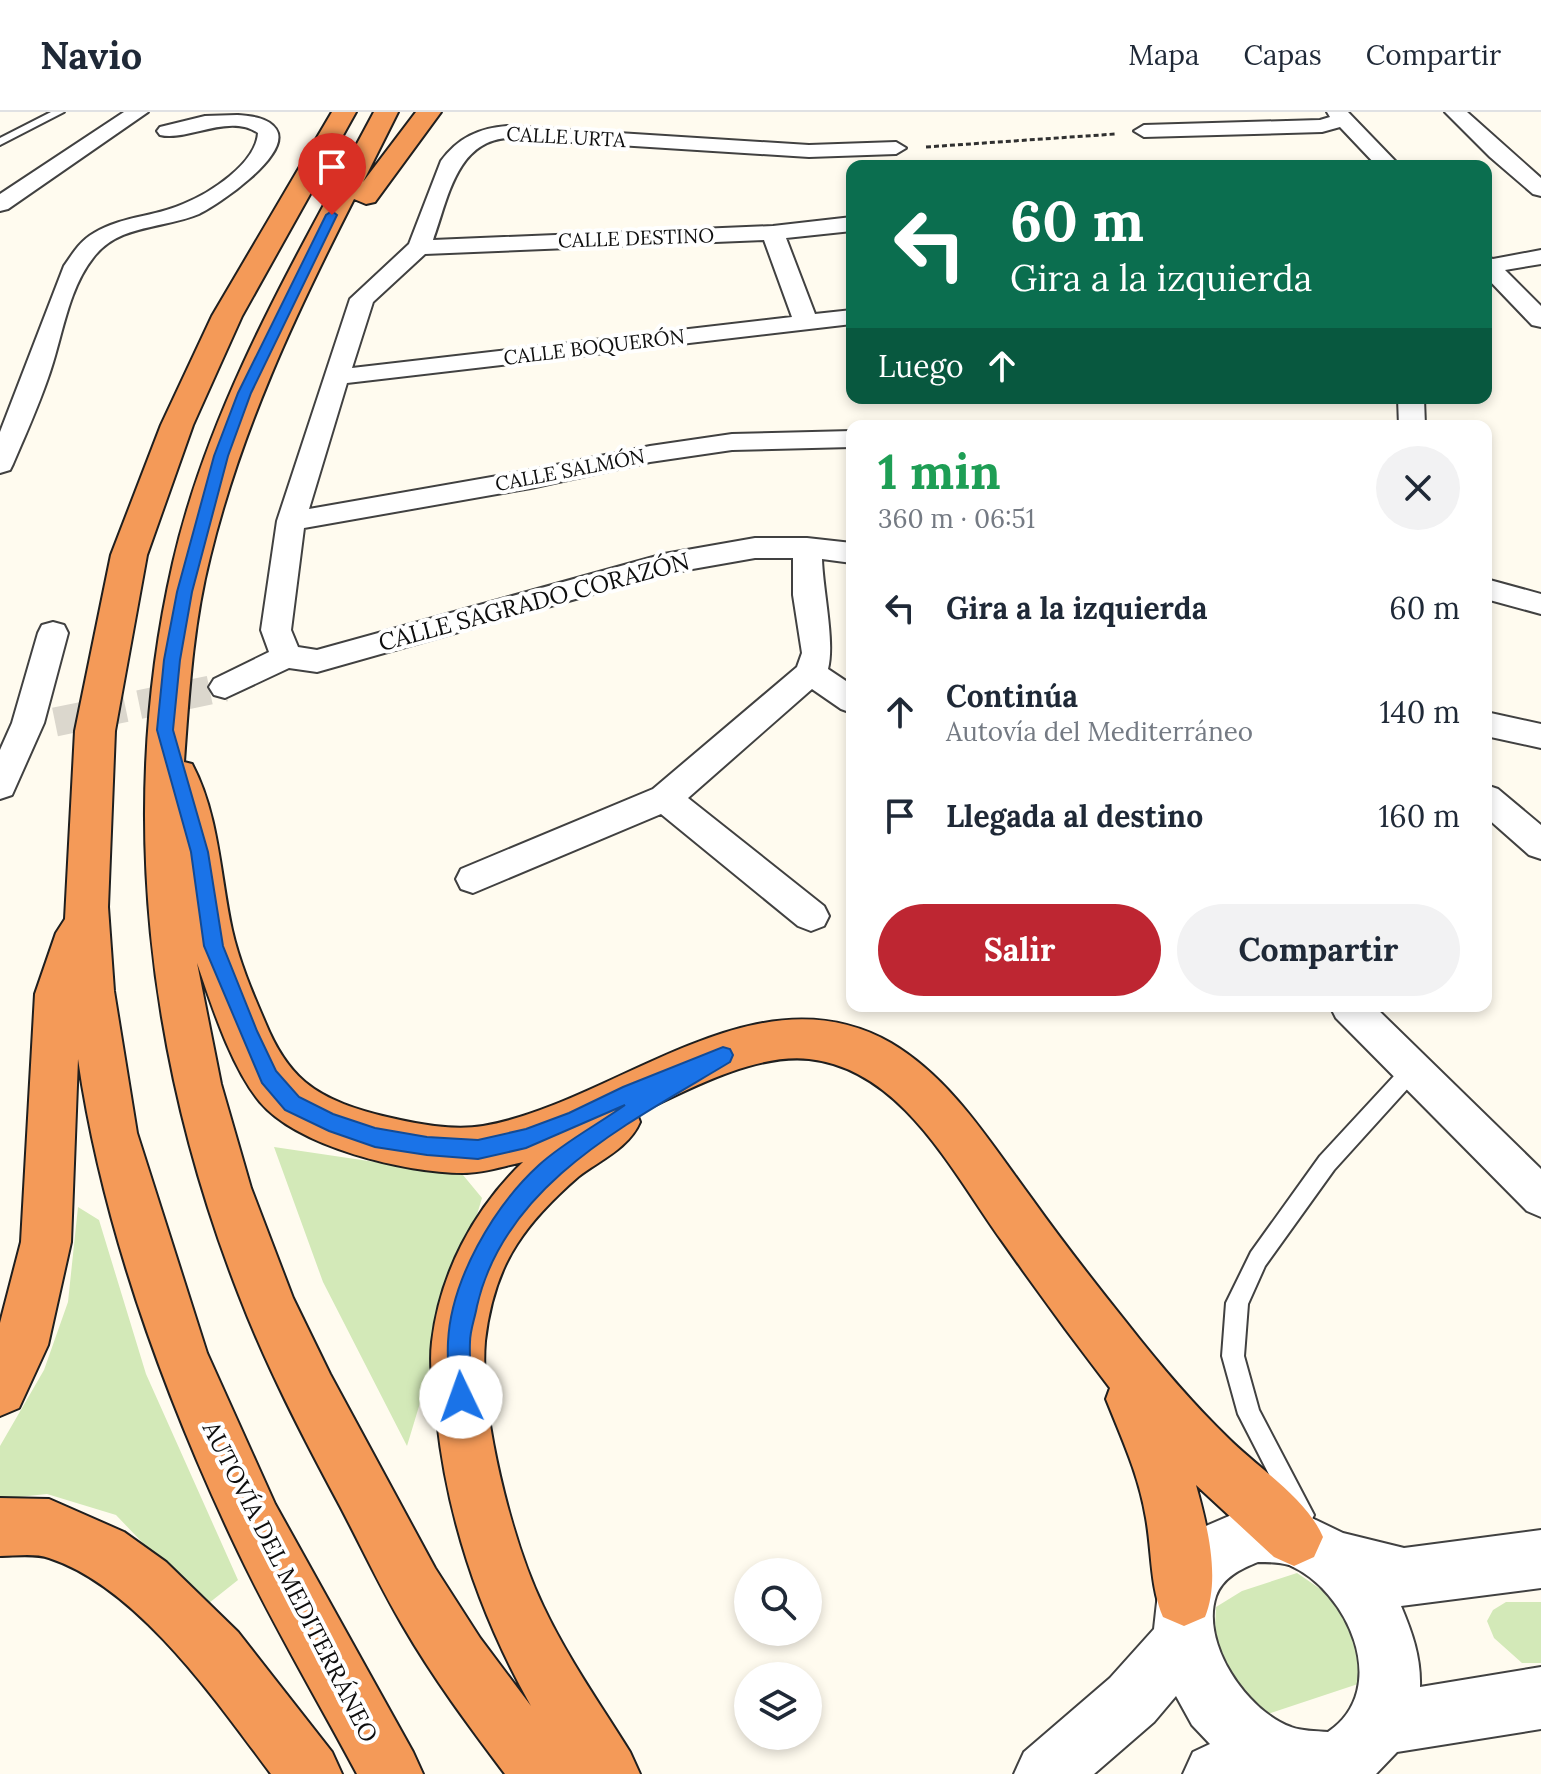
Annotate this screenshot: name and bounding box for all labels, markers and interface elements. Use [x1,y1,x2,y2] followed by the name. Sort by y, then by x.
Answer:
[40,31,142,79] text: Navio
[1128,37,1200,73] text: Mapa
[1244,37,1322,73] text: Capas
[1366,37,1501,73] text: Compartir
[506,121,627,152] street label: CALLE URTA
[298,133,366,215] pin
[310,145,354,189] icon: arrive
[1010,185,1144,256] text: 60 m
[878,192,982,296] icon: left
[558,222,714,253] street label: CALLE DESTINO
[1010,255,1312,301] text: Gira a la izquierda
[502,323,686,370] street label: CALLE BOQUERÓN
[980,344,1024,388] icon: ahead
[878,347,964,385] text: Luego
[878,441,1001,502] text: 1 min
[493,443,647,496] street label: CALLE SALMÓN
[1376,446,1460,530] button: close
[878,502,1035,535] text: 360 m · 06:51
[375,545,693,658] street label: CALLE SAGRADO CORAZÓN
[878,586,922,630] icon: left
[946,589,1207,627] text: Gira a la izquierda
[1389,589,1460,627] text: 60 m
[946,677,1078,715] text: Continúa
[878,690,922,734] icon: ahead
[1379,693,1460,731] text: 140 m
[946,715,1253,748] text: Autovía del Mediterráneo
[878,794,922,838] icon: arrive
[946,797,1203,835] text: Llegada al destino
[1378,797,1460,835] text: 160 m
[878,904,1161,996] button: Salir
[1177,904,1460,996] button: Compartir
[419,1355,503,1439] position arrow
[195,1415,385,1747] street label: AUTOVÍA DEL MEDITERRÁNEO
[734,1558,822,1750] map controls
[734,1558,822,1646] button: search
[734,1662,822,1750] button: layers

